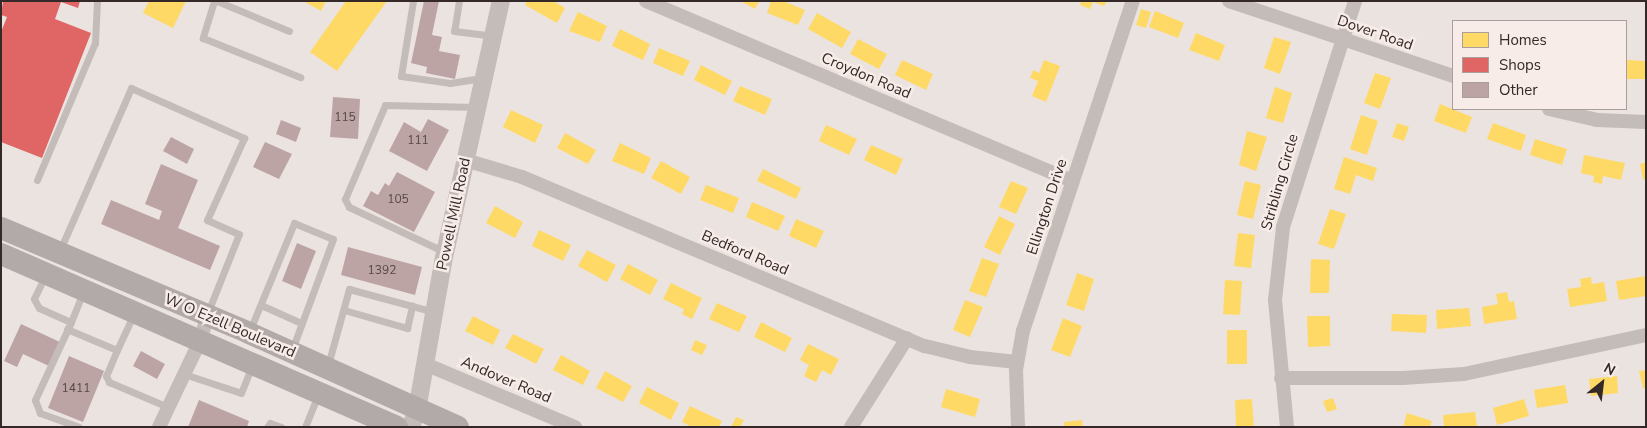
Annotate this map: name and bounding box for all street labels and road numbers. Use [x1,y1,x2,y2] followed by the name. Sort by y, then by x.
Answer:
[1335,12,1415,54] street label: Dover Road
[819,49,913,103] street label: Croydon Road
[1258,132,1302,232] street label: Stribling Circle
[433,156,475,272] street label: Powell Mill Road
[1023,157,1071,257] street label: Ellington Drive
[699,227,791,279] street label: Bedford Road
[162,290,298,362] street label: W O Ezell Boulevard
[458,353,554,407] street label: Andover Road

